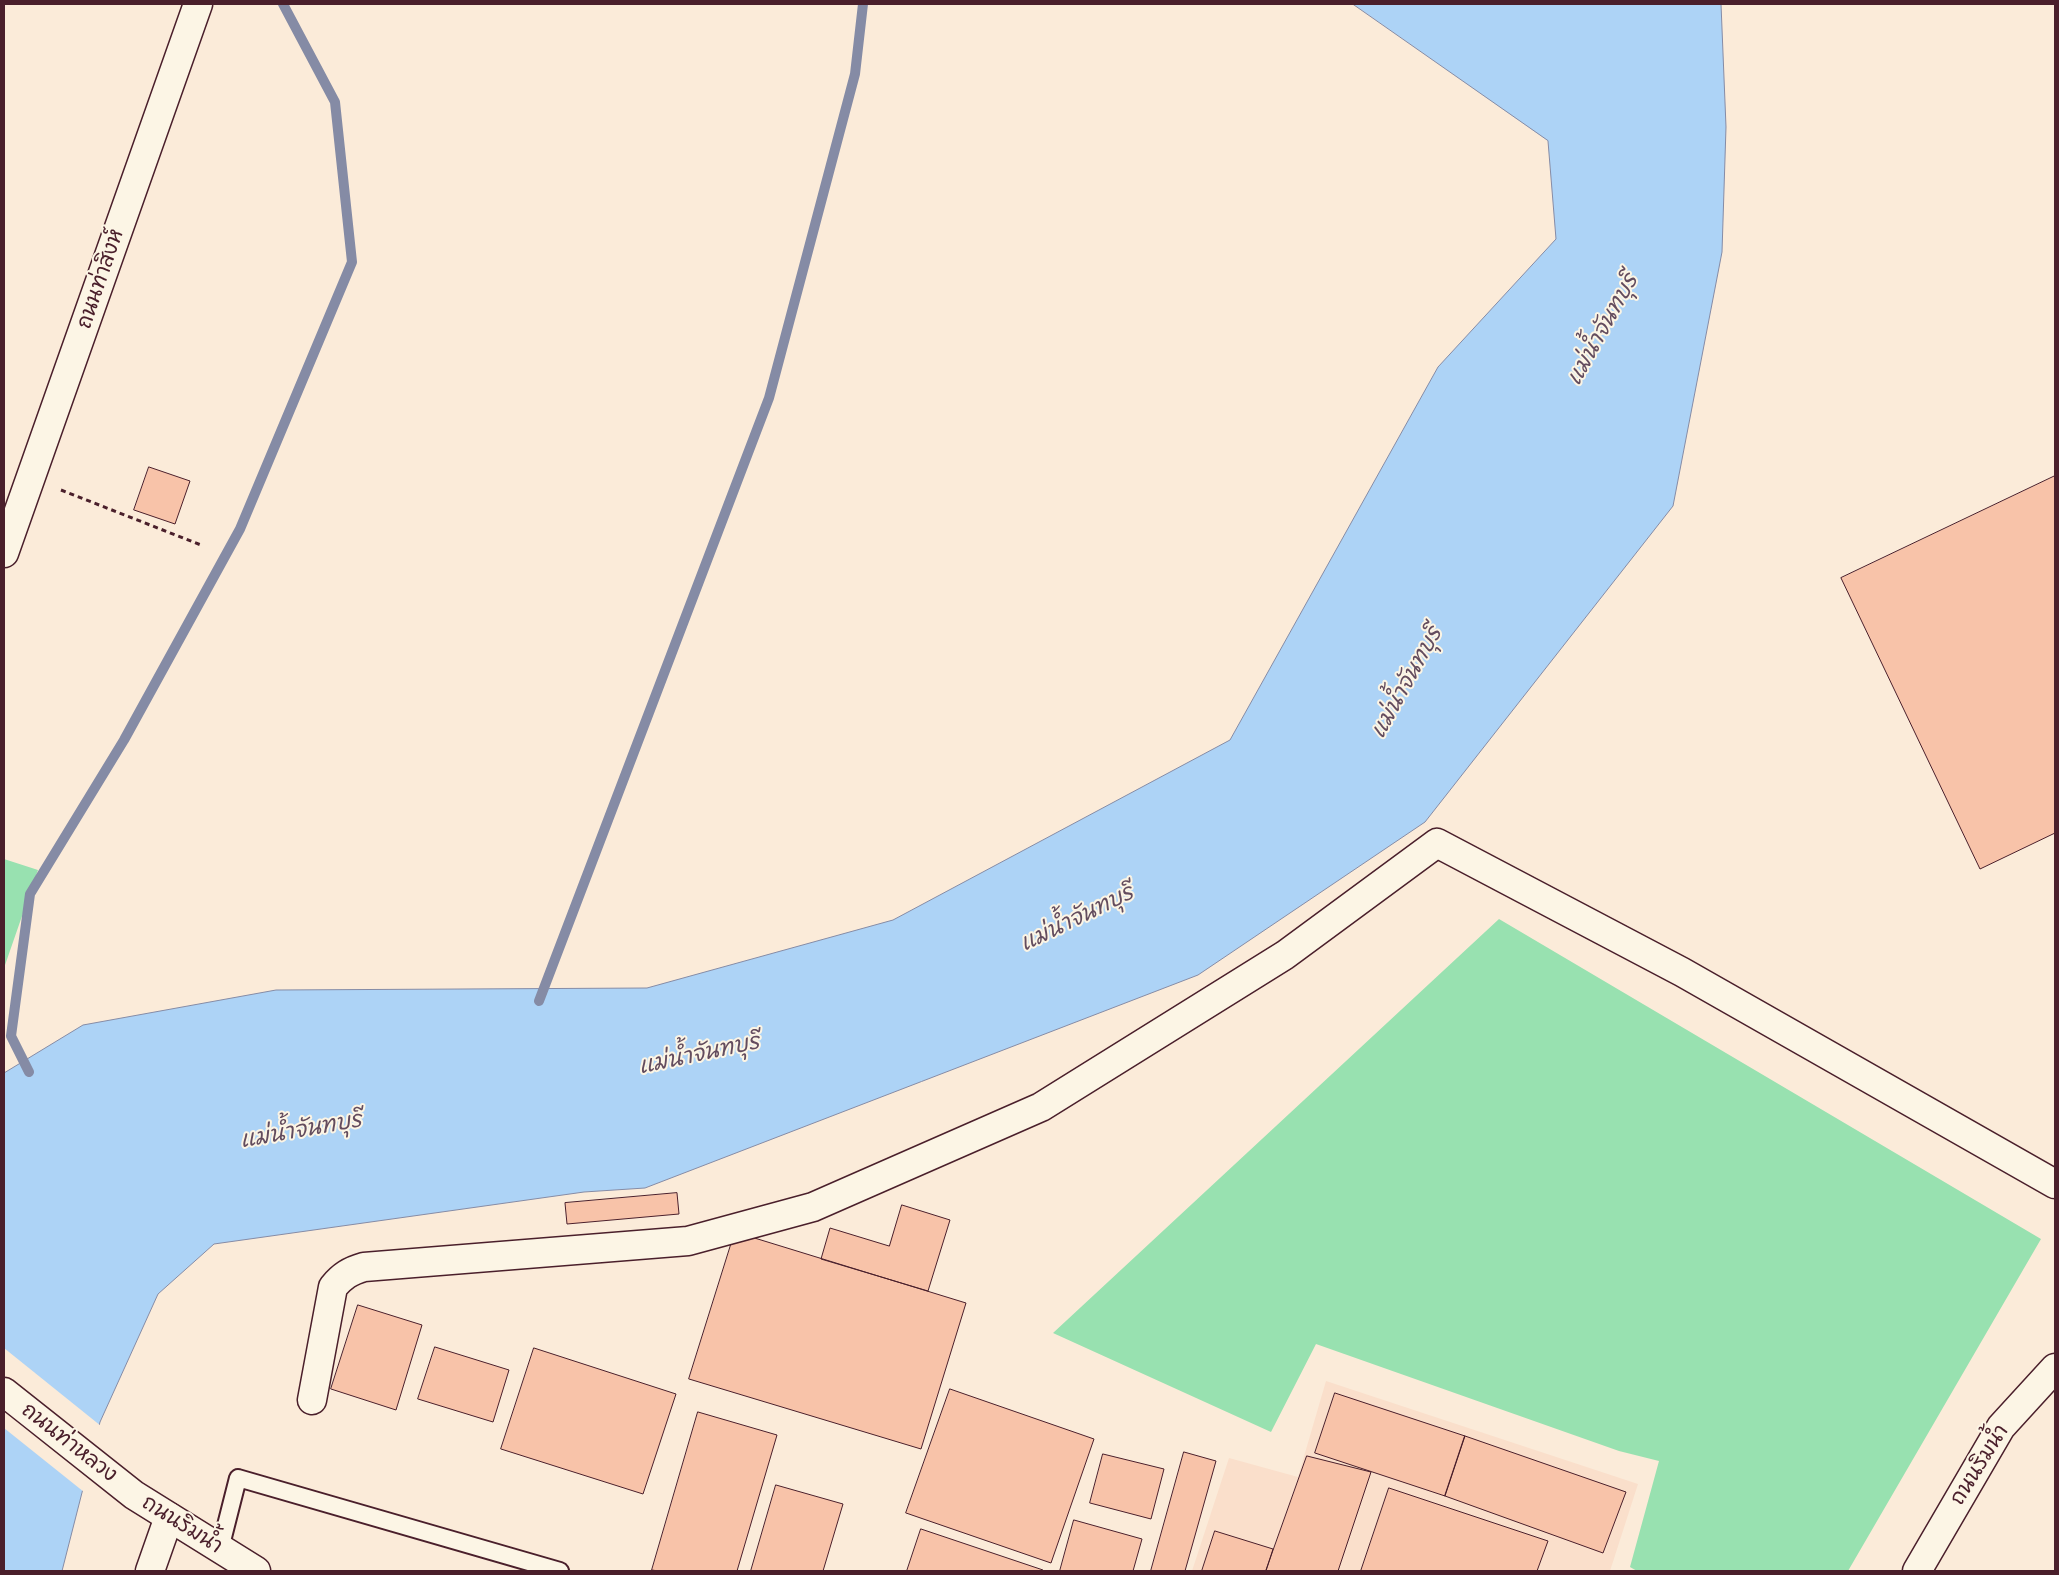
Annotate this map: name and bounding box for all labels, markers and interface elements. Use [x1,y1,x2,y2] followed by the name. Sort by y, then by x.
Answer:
[72,226,130,332] street label: ถนนท่าสิงห์
[1562,270,1644,390] water label: แม่น้ำจันทบุรี
[1366,623,1448,743] water label: แม่น้ำจันทบุรี
[1016,880,1138,958] water label: แม่น้ำจันทบุรี
[636,1029,762,1081] water label: แม่น้ำจันทบุรี
[238,1107,364,1155] water label: แม่น้ำจันทบุรี
[16,1398,122,1488] street label: ถนนท่าหลวง
[1945,1420,2015,1510] street label: ถนนริมน้ำ
[137,1490,227,1560] street label: ถนนริมน้ำ

